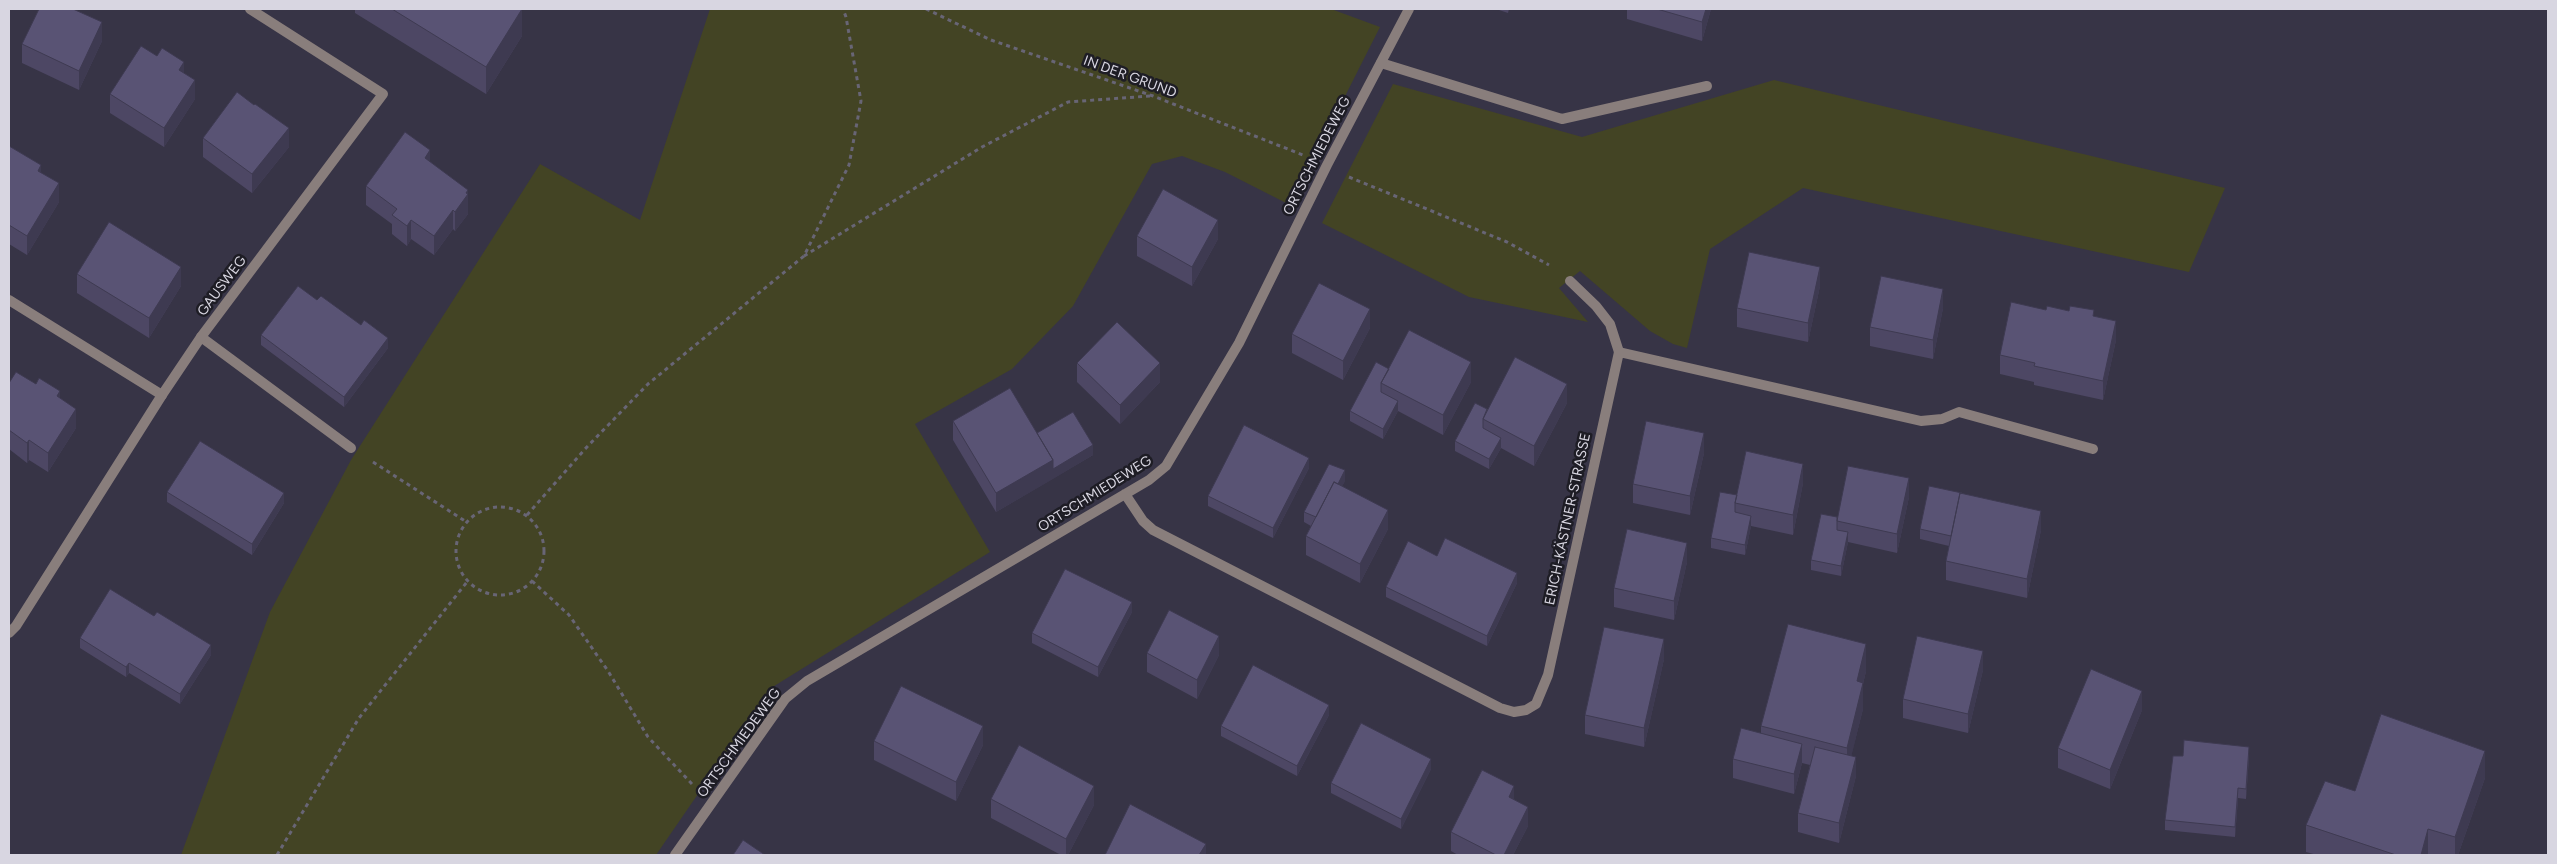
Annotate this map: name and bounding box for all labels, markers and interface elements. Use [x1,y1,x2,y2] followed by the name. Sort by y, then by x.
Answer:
[1081,52,1179,102] street label: IN DER GRUND
[1280,94,1354,218] street label: ORTSCHMIEDEWEG
[194,253,250,319] street label: GAUSWEG
[1542,431,1594,607] street label: ERICH-KÄSTNER-STRASSE
[1035,452,1155,536] street label: ORTSCHMIEDEWEG
[694,685,784,801] street label: ORTSCHMIEDEWEG

